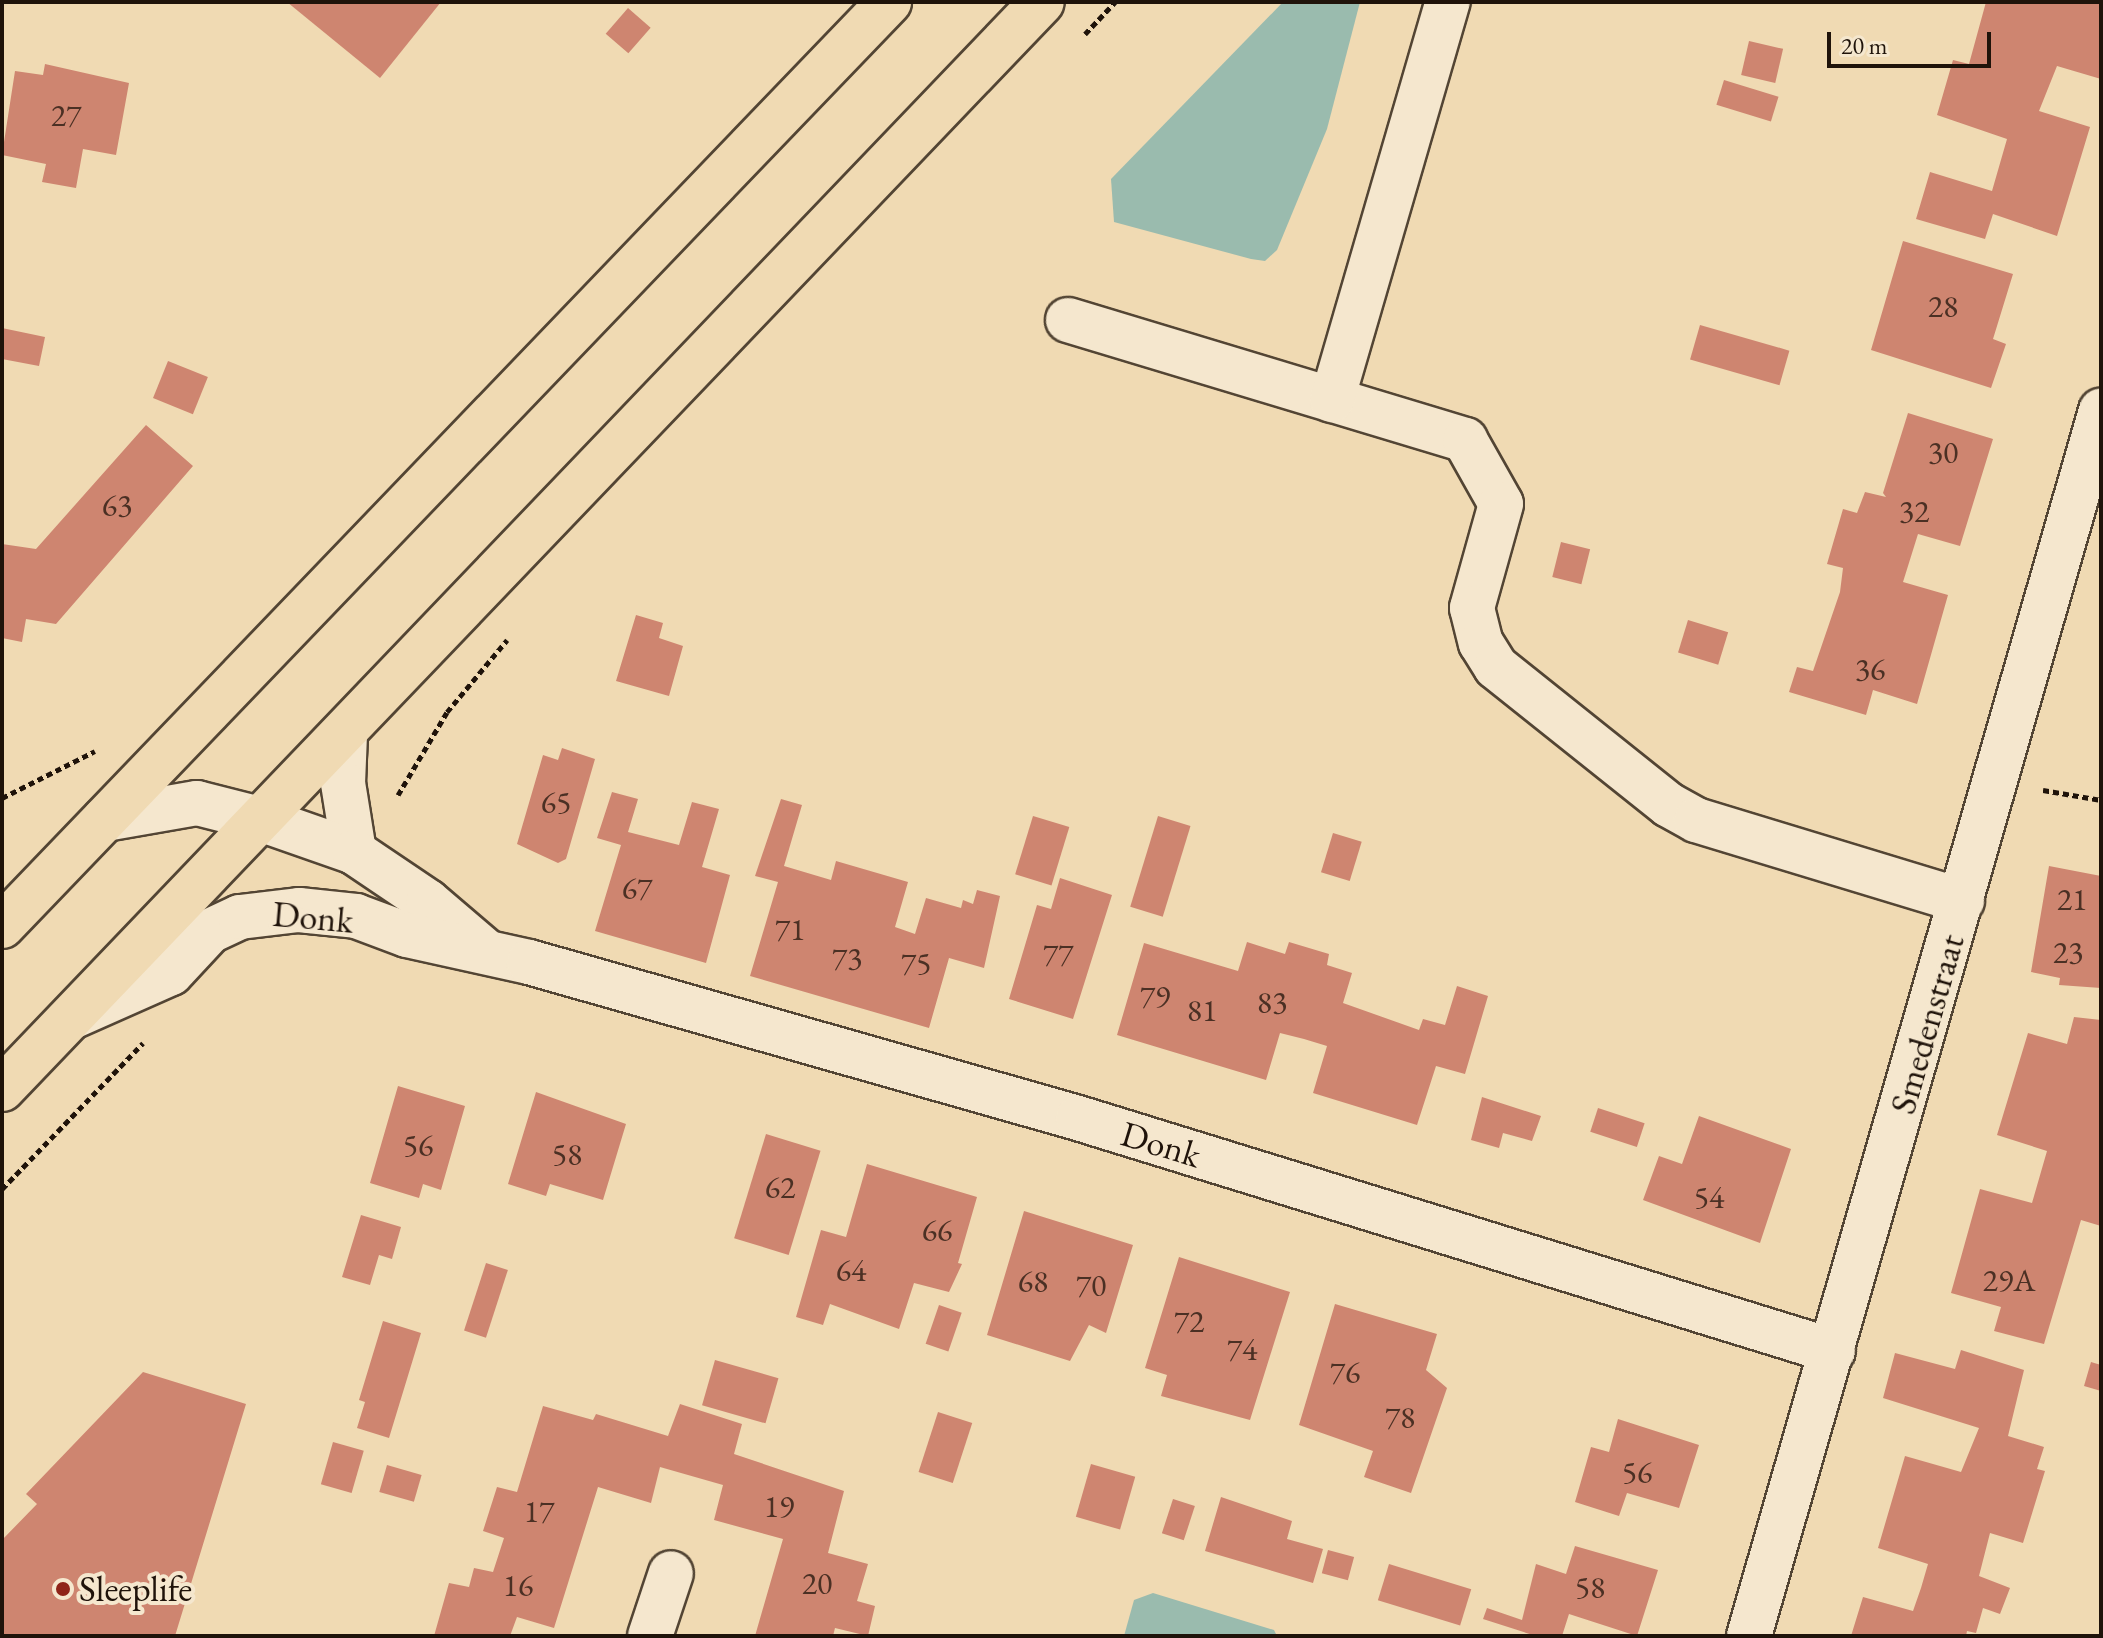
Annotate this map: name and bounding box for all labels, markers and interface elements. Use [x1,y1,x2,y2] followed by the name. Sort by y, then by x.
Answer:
[1831,16,1995,66] scale bar
[1841,30,1888,61] text: 20 m
[51,96,81,134] house number: 27
[1928,287,1958,325] house number: 28
[1928,433,1958,471] house number: 30
[102,486,132,524] house number: 63
[1899,492,1929,530] house number: 32
[1855,650,1885,688] house number: 36
[541,783,571,821] house number: 65
[622,869,652,907] house number: 67
[2057,880,2087,918] house number: 21
[271,892,355,942] street label: Donk
[775,910,805,948] house number: 71
[1881,929,1973,1119] street label: Smedenstraat
[2053,933,2083,971] house number: 23
[1043,935,1073,973] house number: 77
[832,939,862,977] house number: 73
[901,944,931,982] house number: 75
[1140,977,1170,1015] house number: 79
[1257,983,1287,1021] house number: 83
[1187,991,1217,1029] house number: 81
[1116,1112,1206,1176] street label: Donk
[403,1126,433,1164] house number: 56
[552,1135,582,1173] house number: 58
[765,1168,795,1206] house number: 62
[1694,1178,1724,1216] house number: 54
[922,1211,952,1249] house number: 66
[836,1251,866,1289] house number: 64
[1983,1261,2035,1299] house number: 29A
[1018,1262,1048,1300] house number: 68
[1076,1266,1106,1304] house number: 70
[1174,1302,1204,1340] house number: 72
[1227,1330,1257,1368] house number: 74
[1330,1353,1360,1391] house number: 76
[1385,1398,1415,1436] house number: 78
[1622,1453,1652,1491] house number: 56
[764,1487,794,1525] house number: 19
[524,1492,554,1530] house number: 17
[802,1564,832,1602] house number: 20
[503,1566,533,1604] house number: 16
[79,1567,192,1611] place label: Sleeplife
[1575,1568,1605,1606] house number: 58
[54,1580,72,1598] marker: Sleeplife

